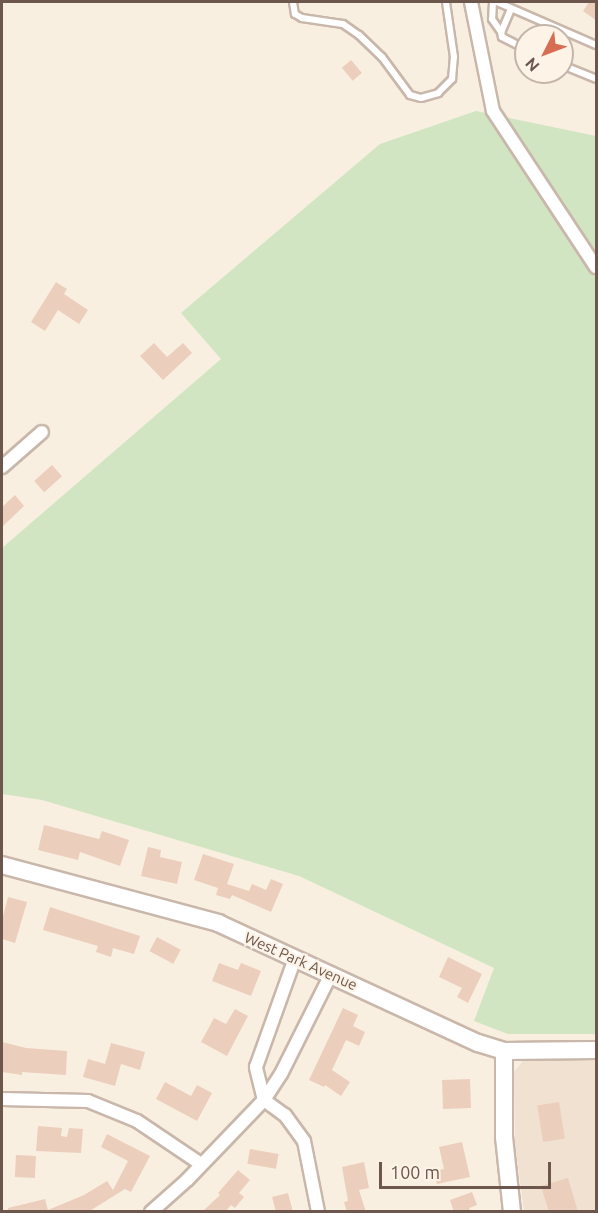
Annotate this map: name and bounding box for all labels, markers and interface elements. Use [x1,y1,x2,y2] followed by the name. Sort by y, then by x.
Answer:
[514,24,574,84] north arrow
[521,54,543,75] text: N
[242,928,360,994] street label: West Park Avenue
[382,1150,554,1188] scale bar
[390,1162,440,1182] text: 100 m

